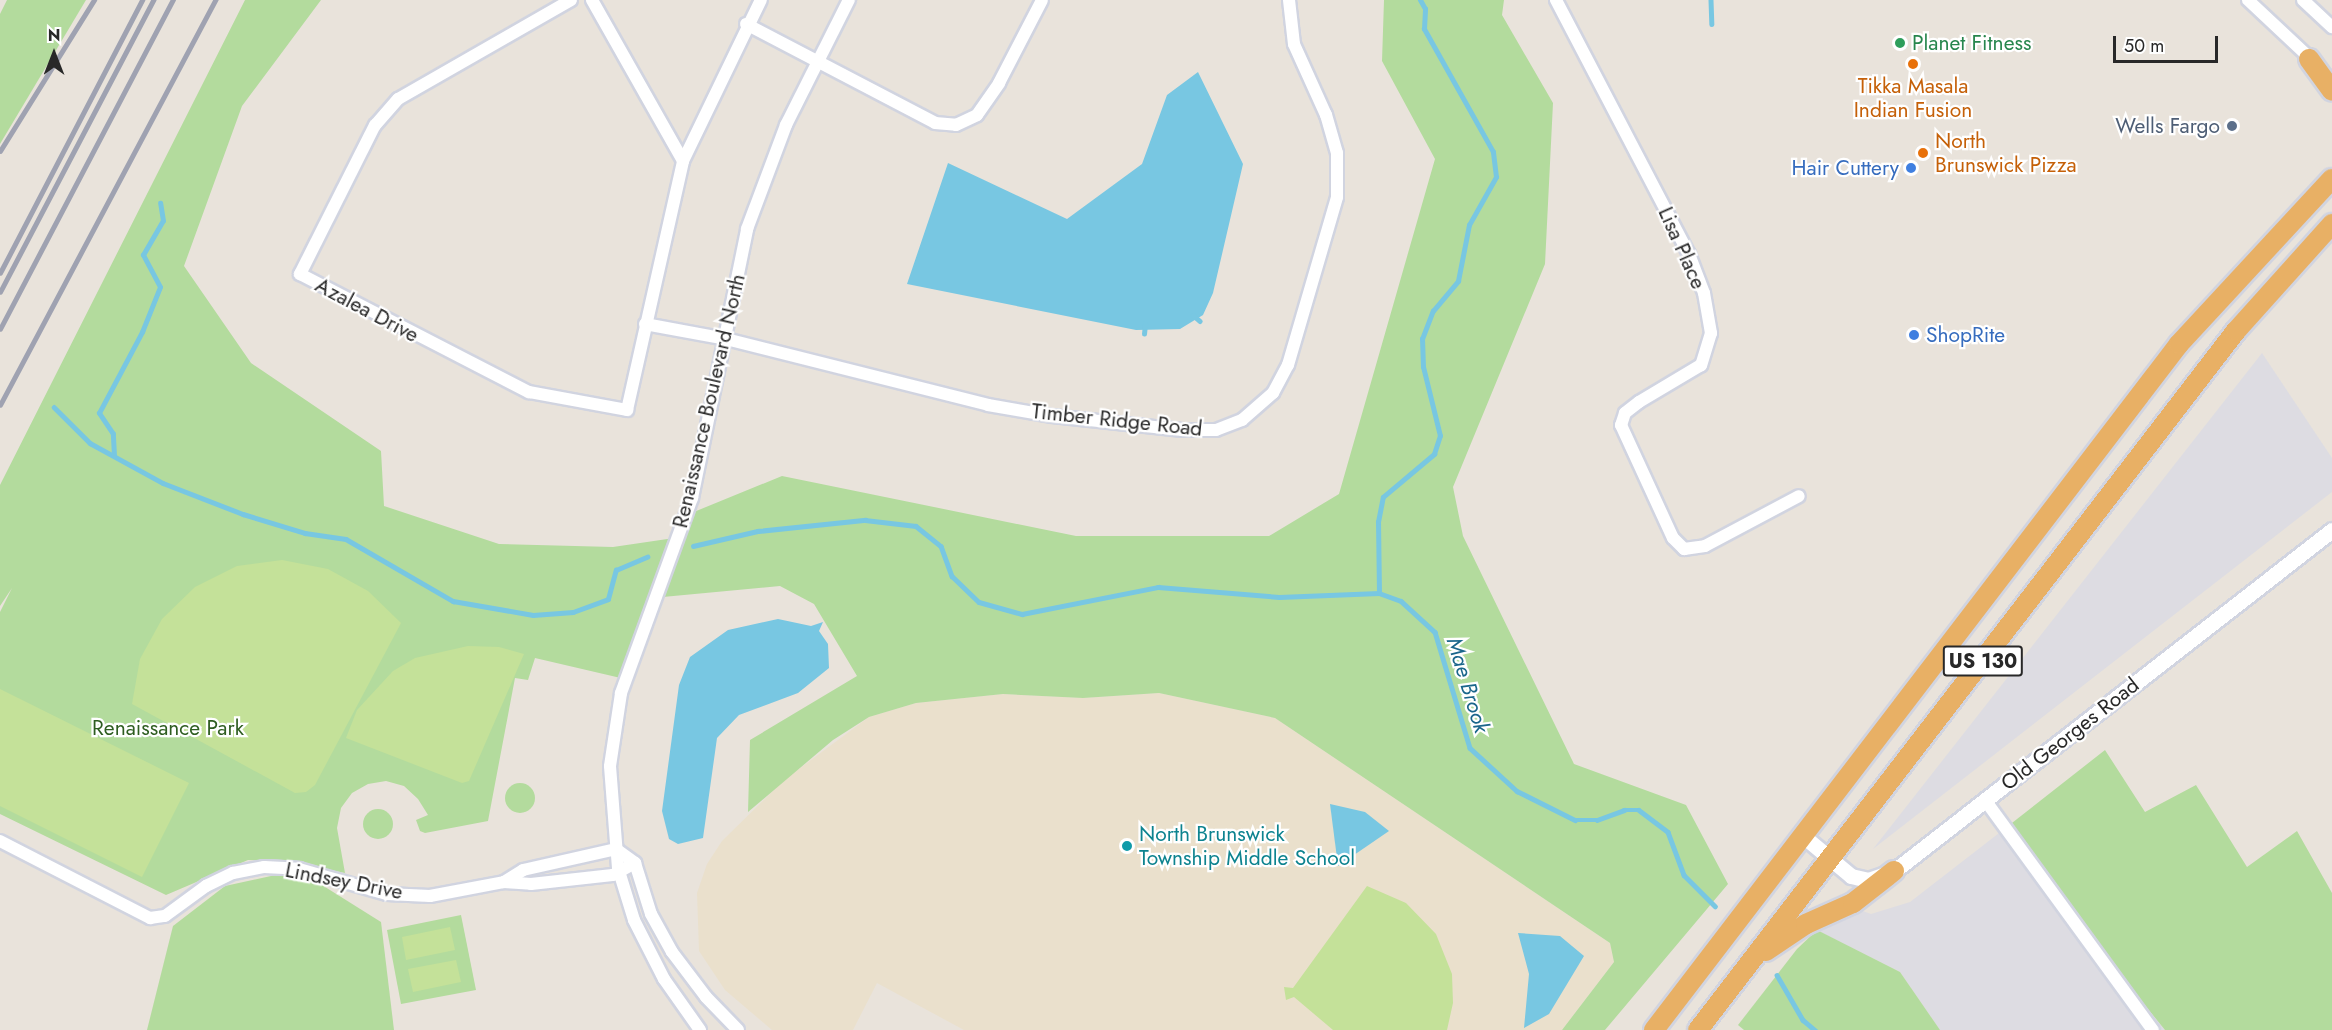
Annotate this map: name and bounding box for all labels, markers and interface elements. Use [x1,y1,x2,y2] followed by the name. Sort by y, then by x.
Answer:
[24,24,84,84] north arrow
[48,24,60,47] text: N
[2116,24,2221,62] scale bar
[1912,30,2031,56] place label: Planet Fitness
[2124,33,2164,59] text: 50 m
[1893,36,1907,50] marker: Planet Fitness
[1906,57,1920,71] marker: Tikka Masala Indian Fusion
[1854,73,1972,123] place label: Tikka Masala Indian Fusion
[2115,113,2220,139] place label: Wells Fargo
[2225,119,2239,133] marker: Wells Fargo
[1935,128,2077,178] place label: North Brunswick Pizza
[1916,146,1930,160] marker: North Brunswick Pizza
[1792,155,1899,181] place label: Hair Cuttery
[1904,161,1918,175] marker: Hair Cuttery
[1653,203,1711,293] street label: Lisa Place
[311,272,423,348] street label: Azalea Drive
[668,272,750,530] street label: Renaissance Boulevard North
[1926,322,2005,348] place label: ShopRite
[1907,328,1921,342] marker: ShopRite
[1030,399,1204,441] street label: Timber Ridge Road
[1441,634,1495,736] water label: Mae Brook
[1942,644,2024,678] road number: US 130
[1996,672,2144,796] street label: Old Georges Road
[92,715,244,741] park label: Renaissance Park
[1139,821,1355,871] place label: North Brunswick Township Middle School
[1120,839,1134,853] marker: North Brunswick Township Middle School
[283,857,405,905] street label: Lindsey Drive

